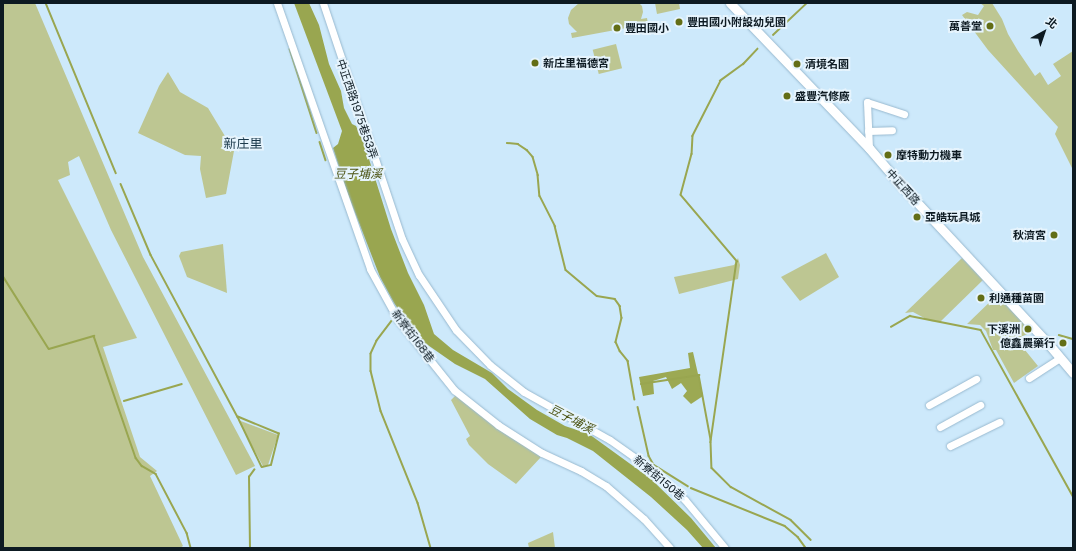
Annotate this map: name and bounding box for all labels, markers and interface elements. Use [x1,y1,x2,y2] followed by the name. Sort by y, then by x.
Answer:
[1024,12,1064,52] north arrow
[687,15,786,29] place label: 豐田國小附設幼兒園
[1044,15,1060,31] text: 北
[674,17,684,27] marker: 豐田國小附設幼兒園
[949,19,982,33] place label: 萬善堂
[625,21,669,35] place label: 豐田國小
[985,21,995,31] marker: 萬善堂
[612,23,622,33] marker: 豐田國小
[543,56,609,70] place label: 新庄里福德宮
[334,57,380,161] street label: 中正西路1975巷53弄
[805,57,849,71] place label: 清境名園
[530,58,540,68] marker: 新庄里福德宮
[792,59,802,69] marker: 清境名園
[795,89,850,103] place label: 盛豐汽修廠
[782,91,792,101] marker: 盛豐汽修廠
[224,136,262,152] district label: 新庄里
[896,148,962,162] place label: 摩特動力機車
[883,150,893,160] marker: 摩特動力機車
[883,166,923,208] street label: 中正西路
[334,168,382,182] water label: 豆子埔溪
[925,210,980,224] place label: 亞皓玩具城
[912,212,922,222] marker: 亞皓玩具城
[1013,228,1046,242] place label: 秋濟宮
[1049,230,1059,240] marker: 秋濟宮
[989,291,1044,305] place label: 利通種苗園
[976,293,986,303] marker: 利通種苗園
[389,307,437,365] street label: 新寮街168巷
[987,322,1020,336] place label: 下溪洲
[1023,324,1033,334] marker: 下溪洲
[1000,336,1055,350] place label: 億鑫農藥行
[1058,338,1068,348] marker: 億鑫農藥行
[546,403,596,437] water label: 豆子埔溪
[631,453,687,503] street label: 新寮街150巷

